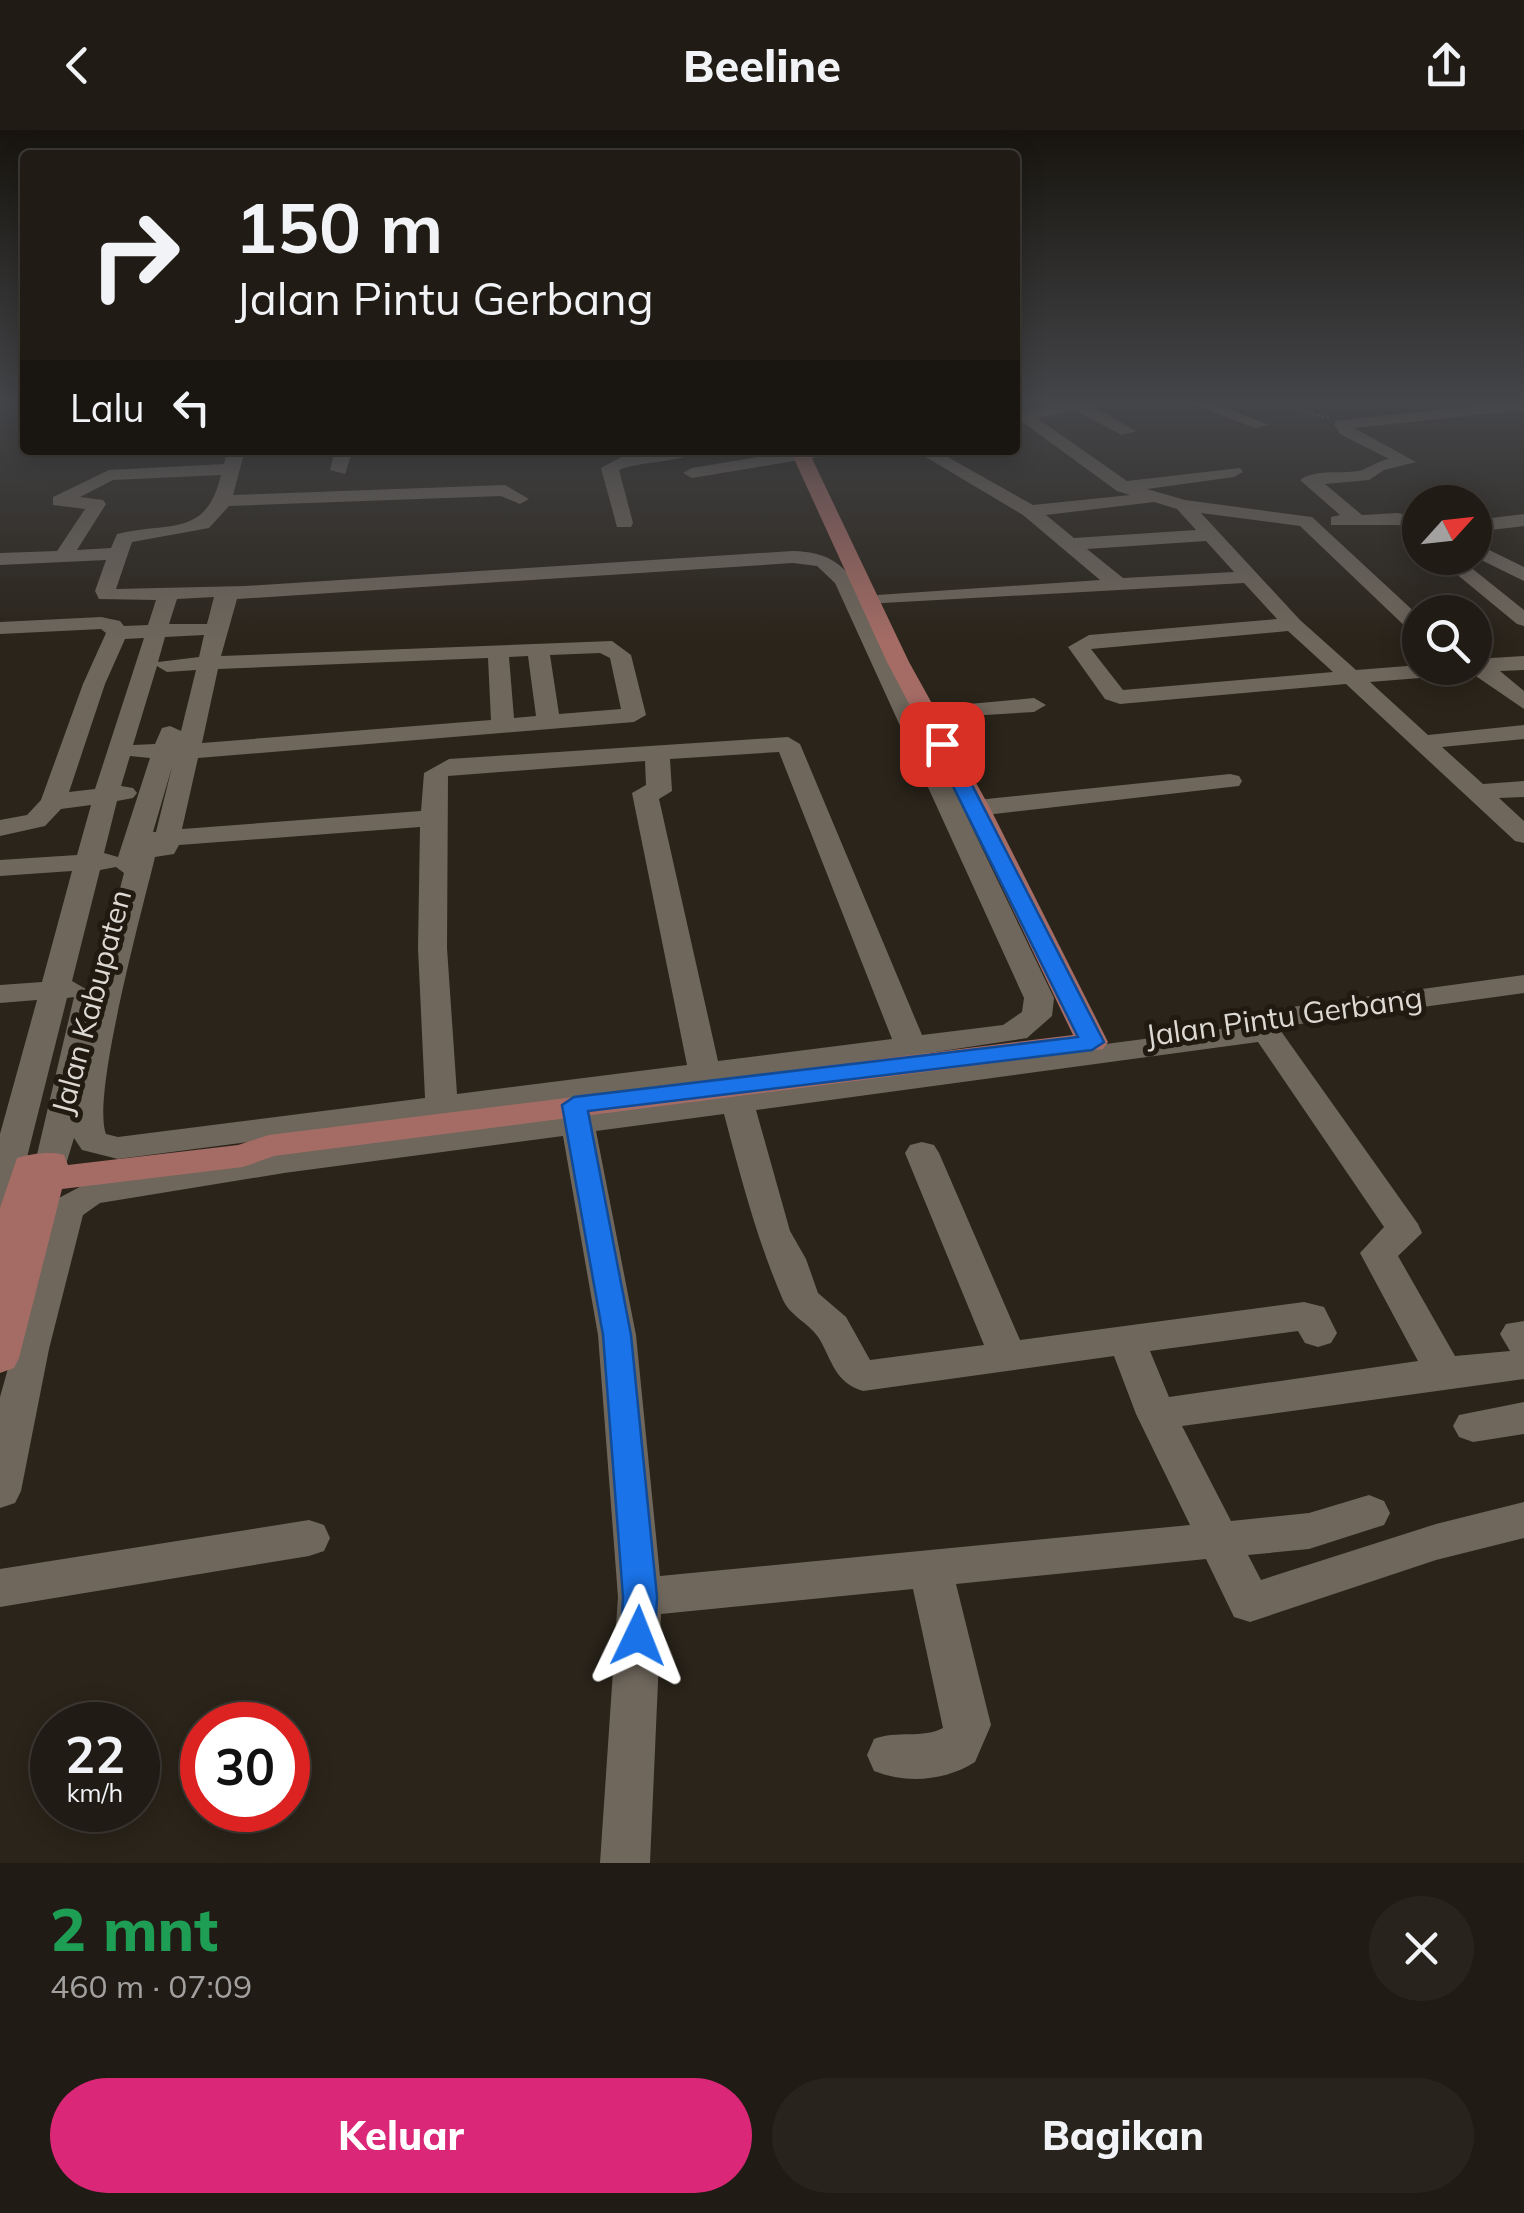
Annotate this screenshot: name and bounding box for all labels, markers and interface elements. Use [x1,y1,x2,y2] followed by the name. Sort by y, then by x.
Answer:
[683,37,841,93] text: Beeline
[50,38,105,93] icon: back
[1419,38,1474,93] icon: share
[235,183,443,271] text: 150 m
[70,190,200,320] icon: right
[235,270,654,326] text: Jalan Pintu Gerbang
[164,380,219,435] icon: left
[70,384,144,432] text: Lalu
[1402,485,1492,575] north arrow
[1402,485,1492,685] map controls
[1402,595,1492,685] button: search
[900,702,985,787] pin
[915,717,970,772] icon: arrive
[43,885,139,1118] street label: Jalan Kabupaten
[1143,978,1425,1054] street label: Jalan Pintu Gerbang
[586,1584,690,1688] position arrow
[180,1702,310,1832] speed limit sign: 30
[65,1723,125,1786] text: 22
[67,1777,123,1808] text: km/h
[50,1891,218,1966] text: 2 mnt
[1369,1896,1474,2001] button: close
[50,1966,252,2006] text: 460 m · 07:09
[50,2078,752,2193] button: Keluar
[772,2078,1474,2193] button: Bagikan

